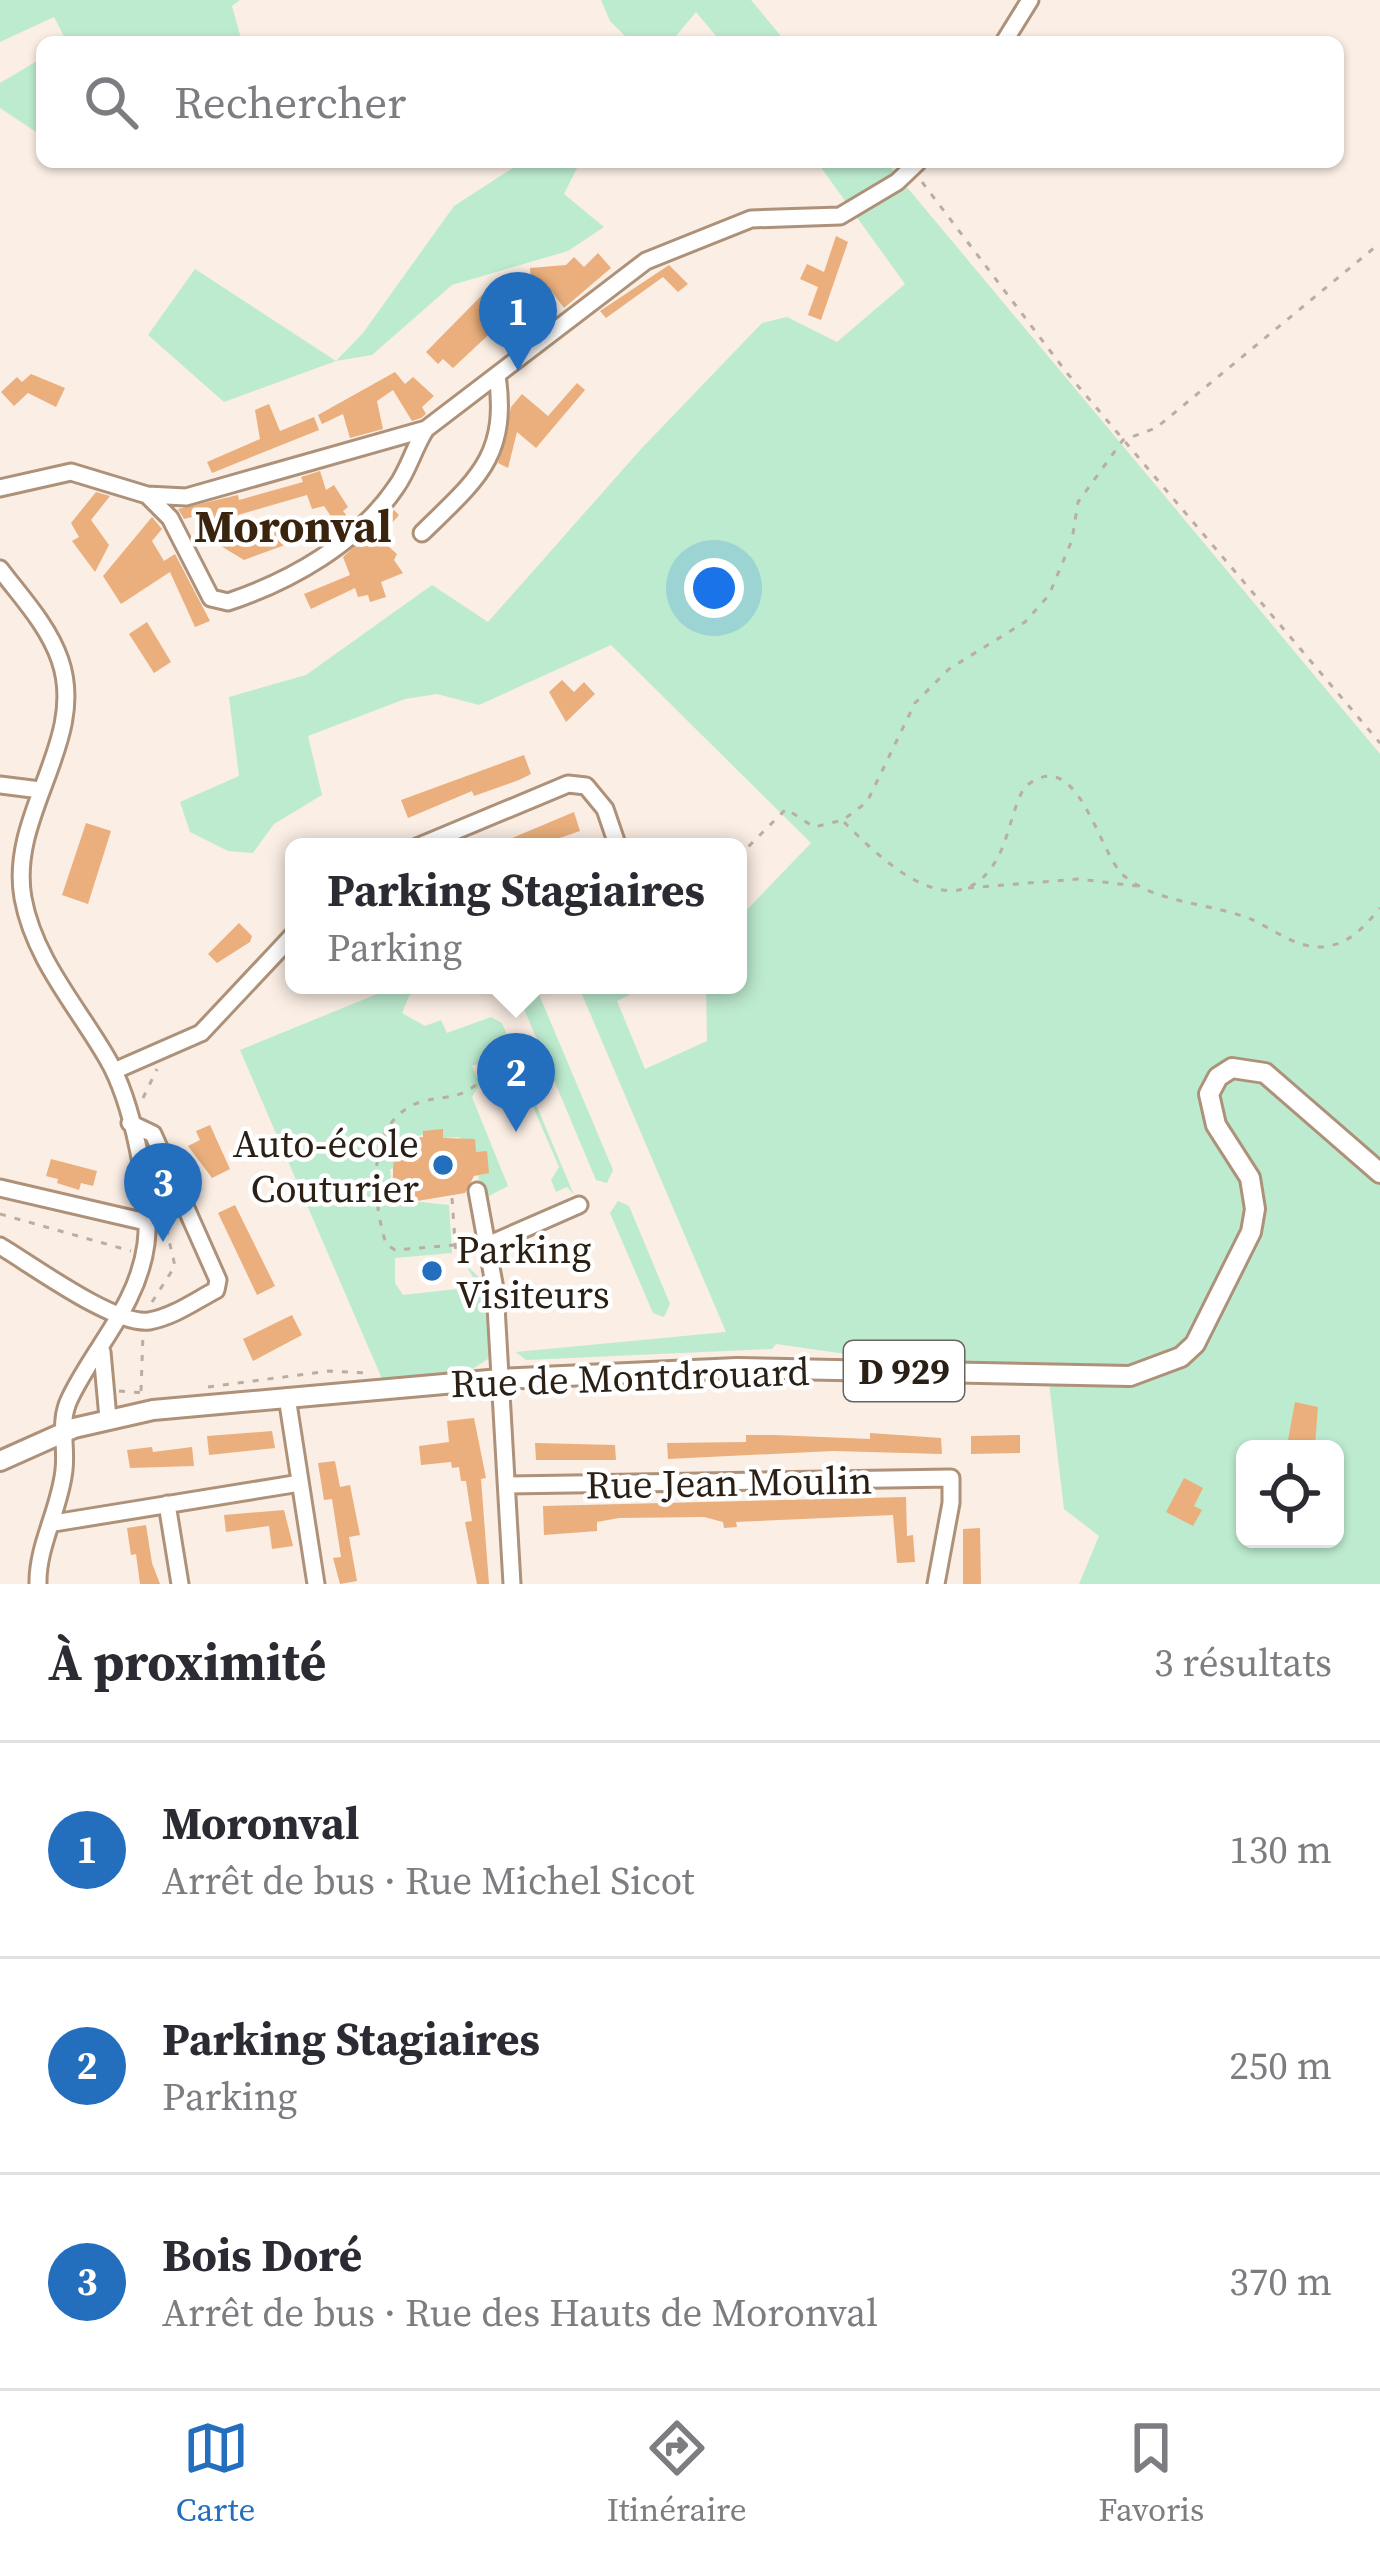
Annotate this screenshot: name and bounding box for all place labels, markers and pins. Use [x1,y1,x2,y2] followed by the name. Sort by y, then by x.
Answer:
[479,272,557,371] pin: 1
[477,1033,555,1132] pin: 2
[233,1117,419,1215] place label: Auto-école Couturier
[124,1143,202,1242] pin: 3
[430,1152,456,1178] marker: Auto-école Couturier
[456,1223,610,1321] place label: Parking Visiteurs
[419,1258,445,1284] marker: Parking Visiteurs

